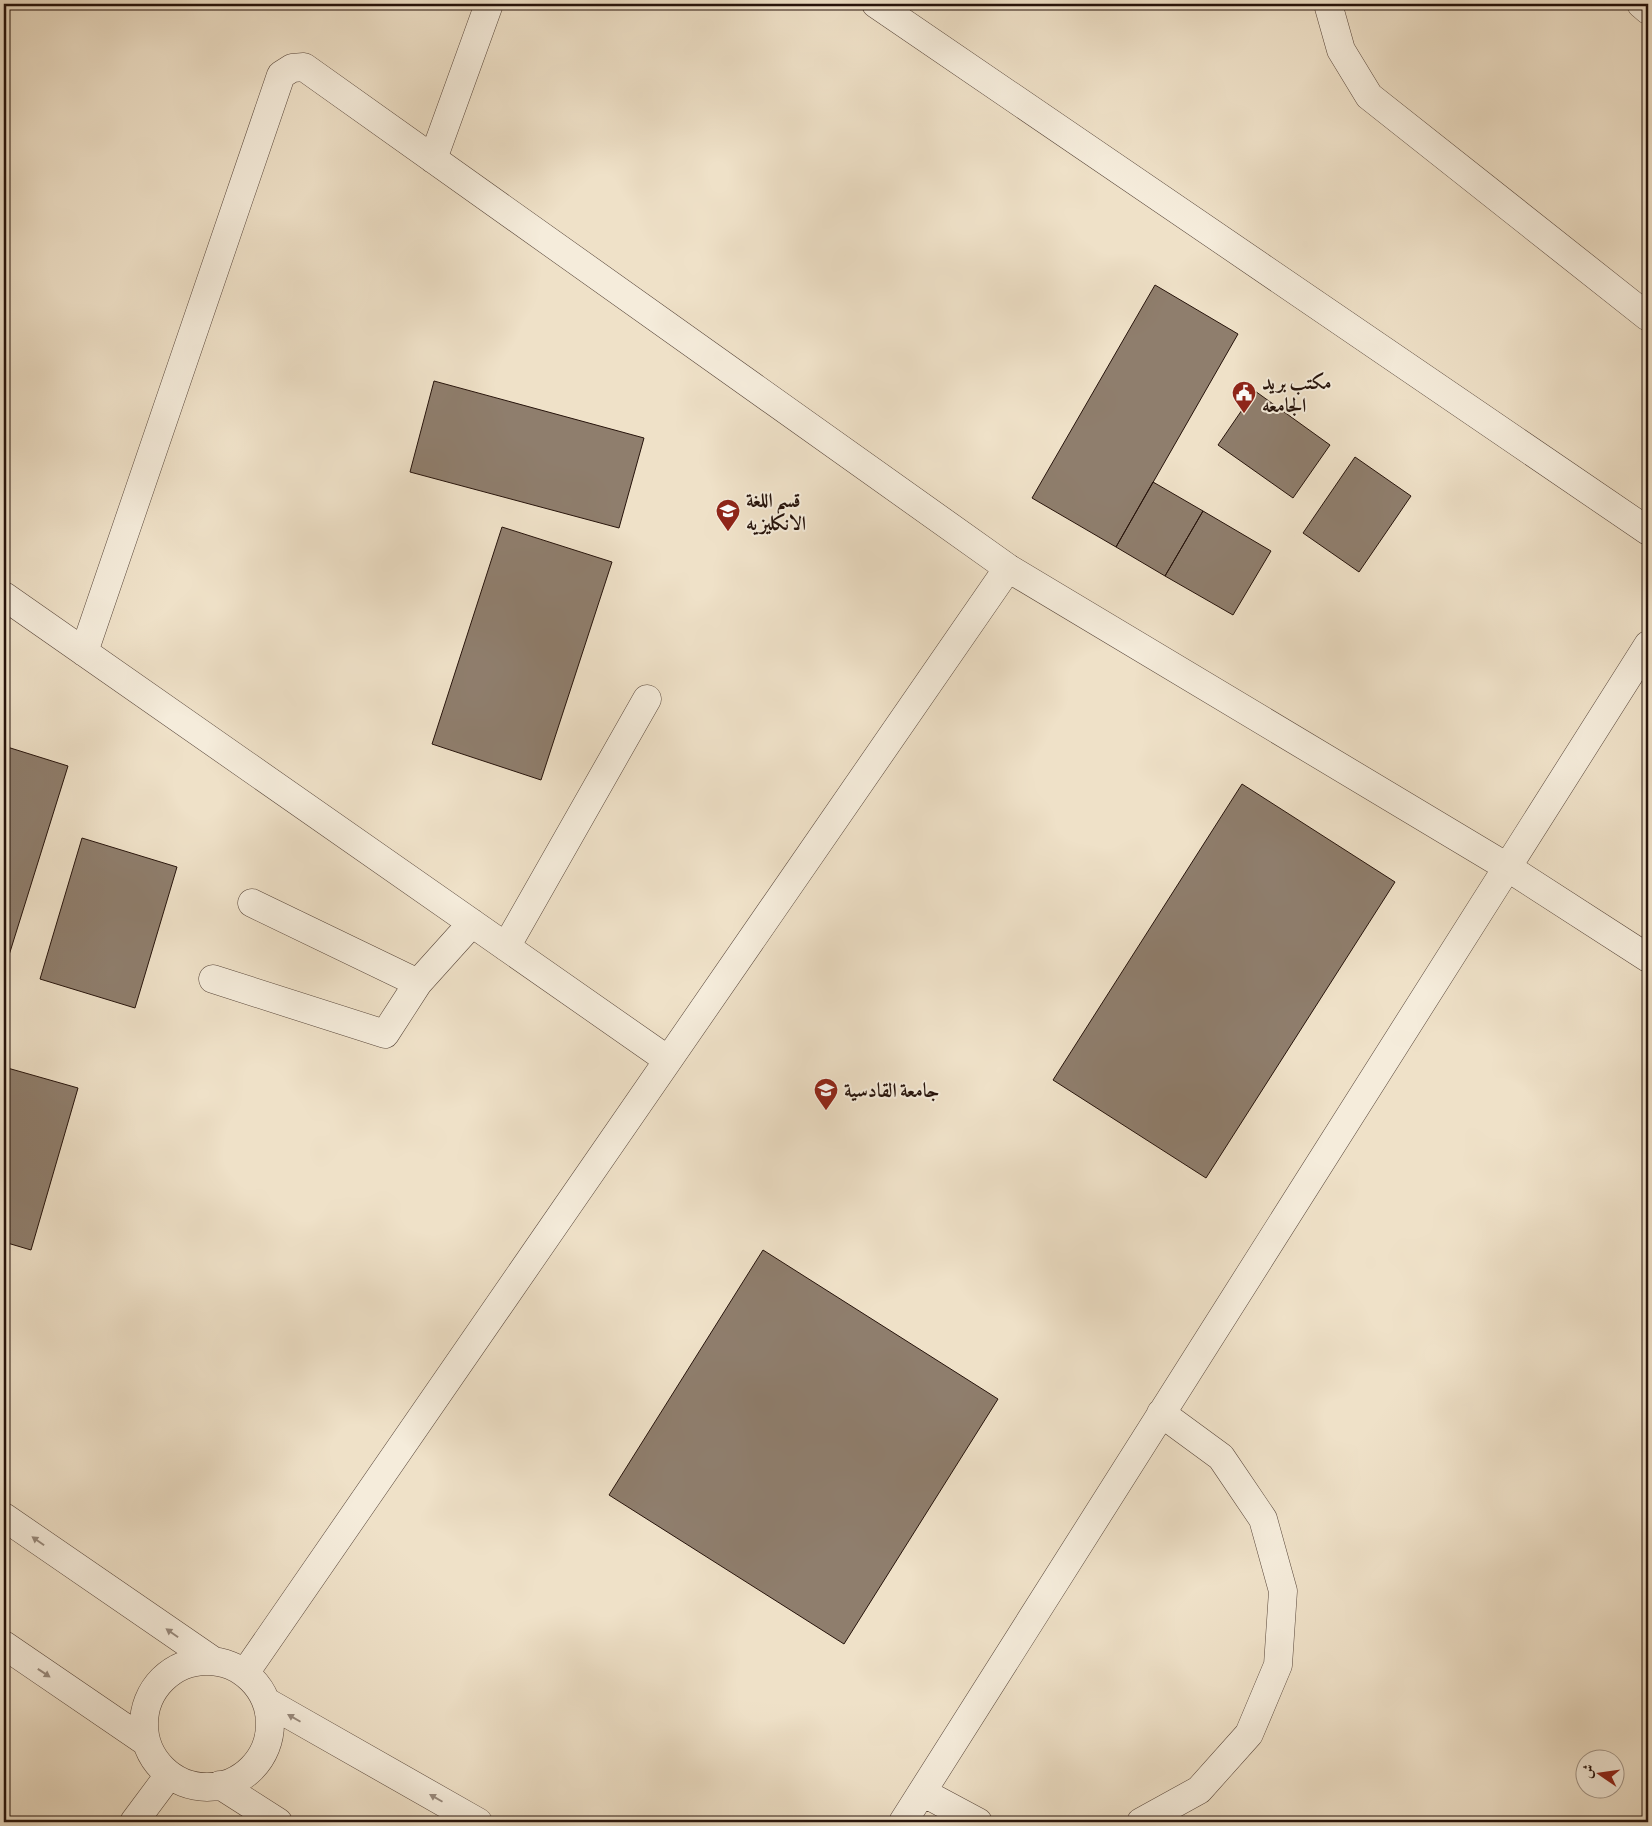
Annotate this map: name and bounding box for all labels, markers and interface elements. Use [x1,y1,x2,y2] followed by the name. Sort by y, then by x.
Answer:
[1262,371,1332,419] place label: مكتب بريد الجامعه
[1231,380,1257,414] public building icon: مكتب بريد الجامعه
[746,489,806,537] place label: قسم اللغة الانكليزيه
[715,498,741,532] school or university icon: قسم اللغة الانكليزيه
[813,1077,839,1111] school or university icon: جامعة القادسية
[844,1079,939,1104] place label: جامعة القادسية
[31,1536,45,1546] one-way arrow
[165,1628,178,1638] one-way arrow
[37,1668,51,1677] one-way arrow
[288,1713,301,1722] one-way arrow
[1574,1748,1624,1798] north arrow
[1578,1762,1599,1780] text: ش
[428,1794,443,1802] one-way arrow

